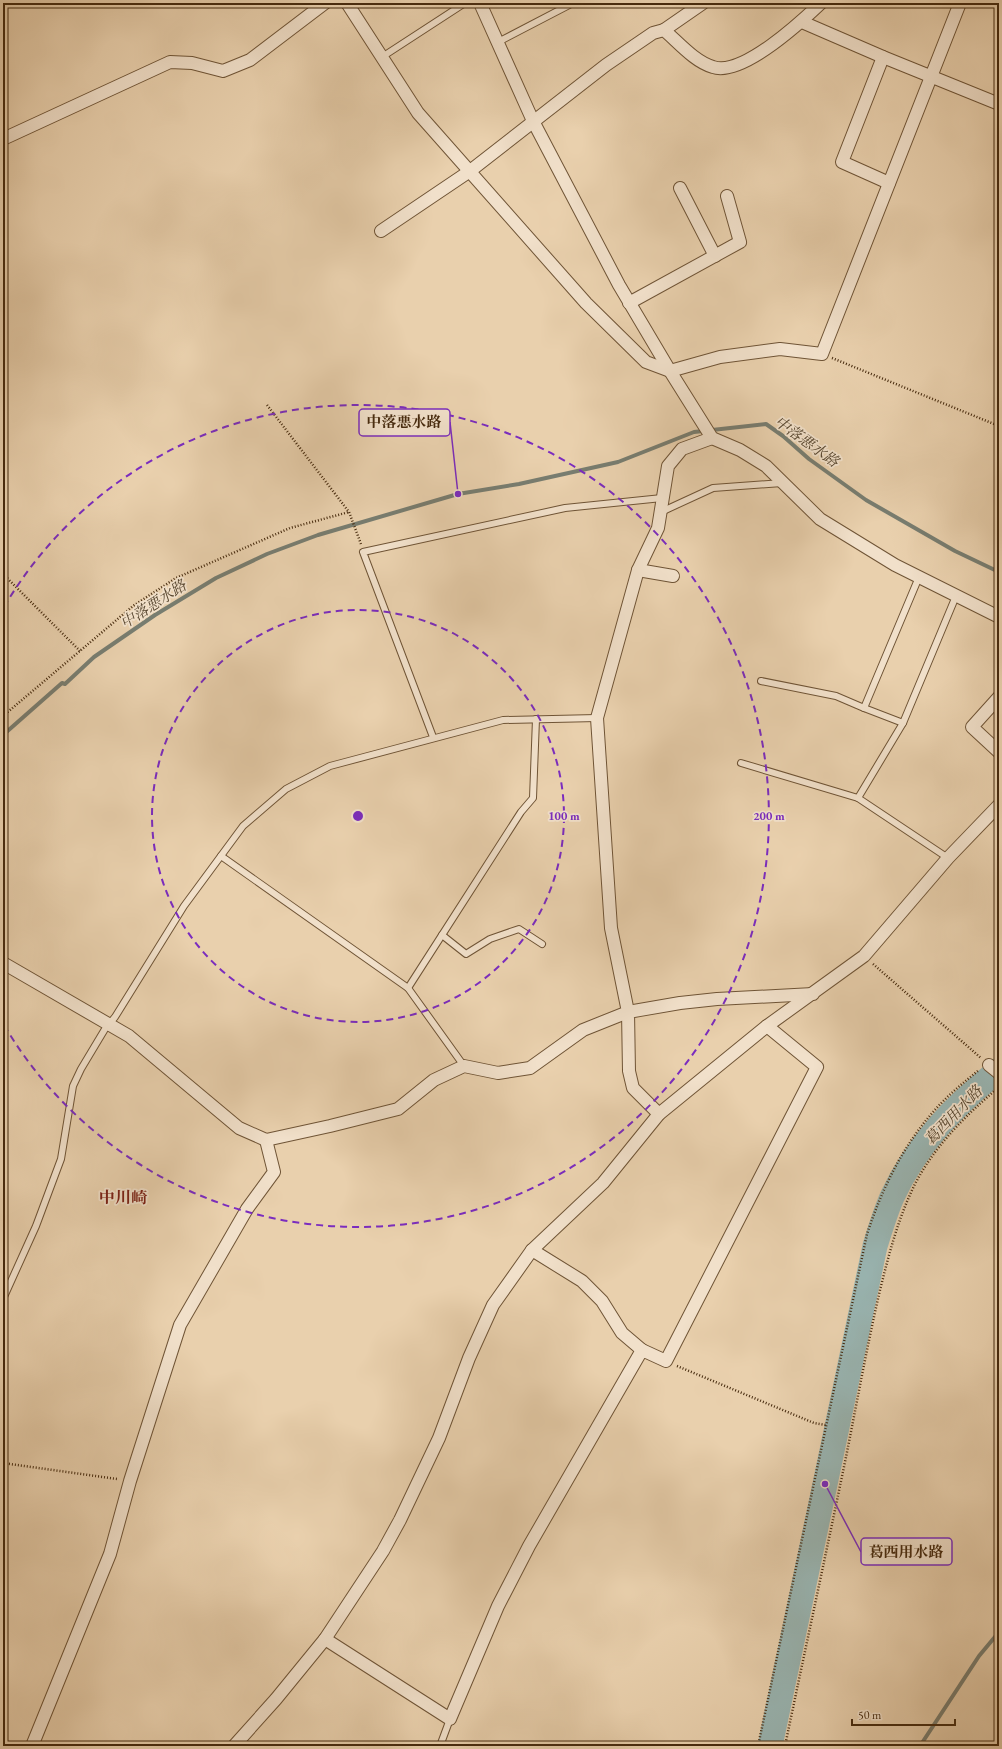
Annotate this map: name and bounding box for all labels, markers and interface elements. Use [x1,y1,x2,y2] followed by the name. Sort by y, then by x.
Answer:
[359,409,450,436] callout: 中落悪水路
[771,411,844,471] water label: 中落悪水路
[366,412,442,431] text: 中落悪水路
[116,575,190,632] water label: 中落悪水路
[548,808,580,824] text: 100 m
[753,808,785,824] text: 200 m
[351,809,365,823] centre of rings
[920,1081,987,1149] water label: 葛西用水路
[99,1187,148,1208] district label: 中川崎
[861,1538,952,1565] callout: 葛西用水路
[868,1542,944,1561] text: 葛西用水路
[852,1701,955,1727] scale bar
[858,1707,882,1723] text: 50 m

